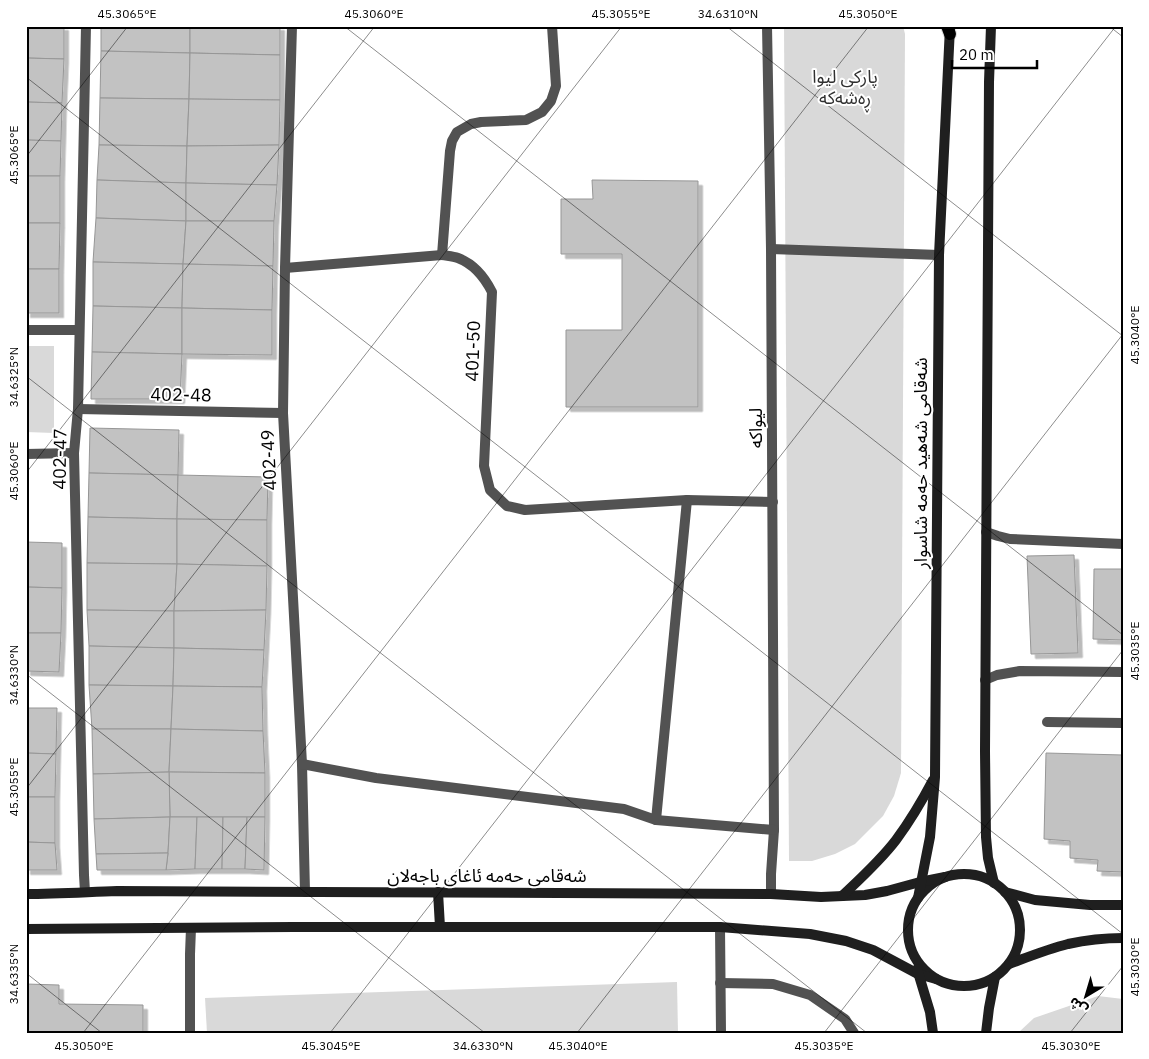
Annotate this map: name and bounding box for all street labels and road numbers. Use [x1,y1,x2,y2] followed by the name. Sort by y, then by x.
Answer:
[460,320,485,382] street label: 401-50
[909,357,932,570] street label: شەقامی شەهید حەمە شاسوار
[150,382,212,407] street label: 402-48
[744,408,767,448] street label: لیواکە
[47,428,72,490] street label: 402-47
[255,429,282,491] street label: 402-49
[387,864,587,887] street label: شەقامی حەمە ئاغای باجەلان

